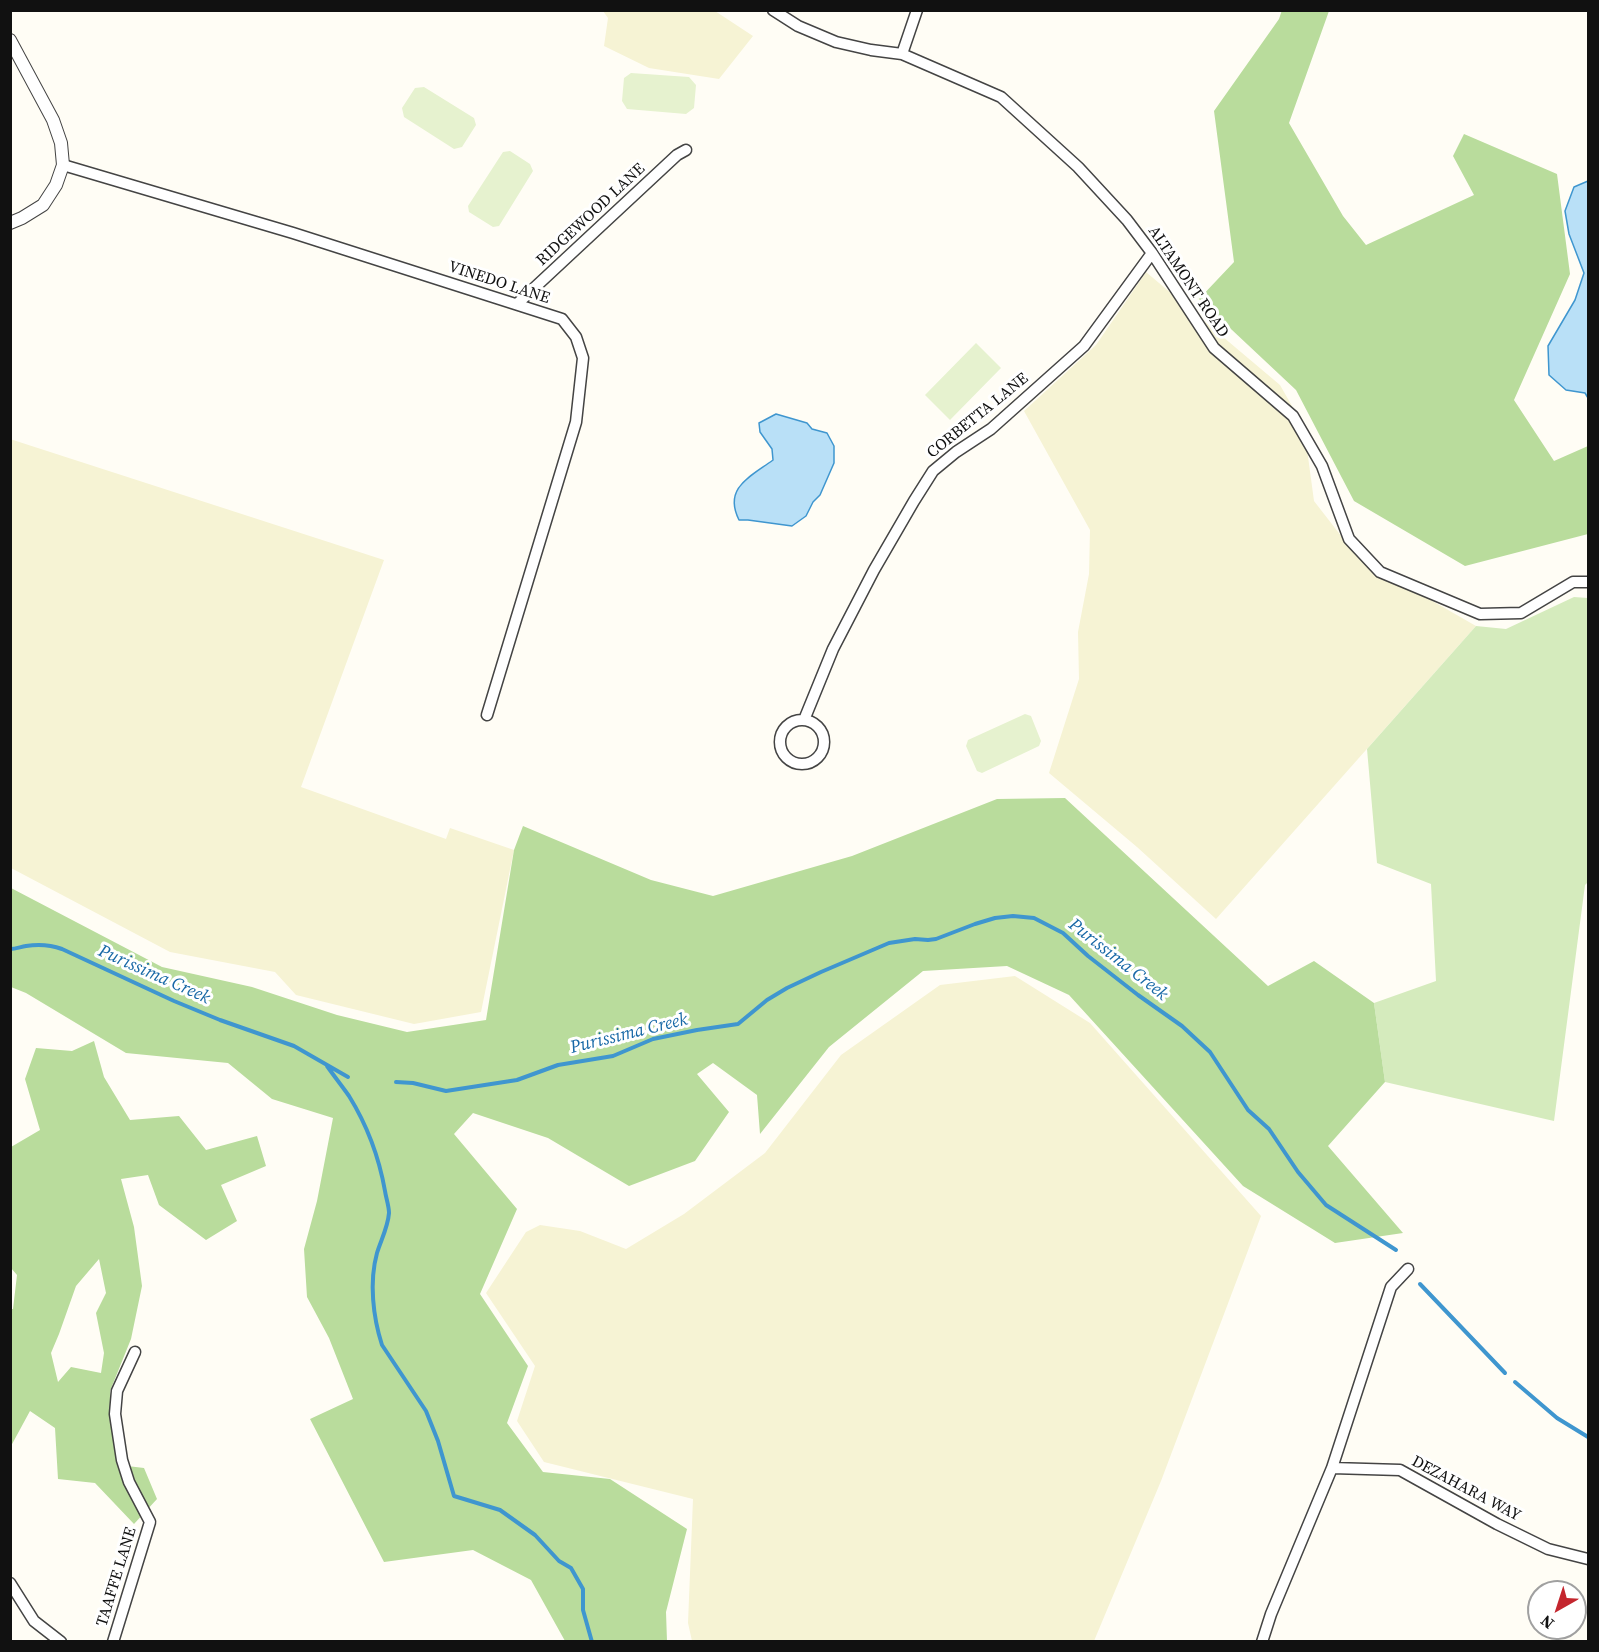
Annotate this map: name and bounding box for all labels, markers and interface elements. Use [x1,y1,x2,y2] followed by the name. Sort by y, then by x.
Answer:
[533,160,649,270] street label: RIDGEWOOD LANE
[1144,223,1232,341] street label: ALTAMONT ROAD
[446,258,552,308] street label: VINEDO LANE
[923,369,1033,463] street label: CORBETTA LANE
[1064,914,1172,1006] water label: Purissima Creek
[95,941,213,1009] water label: Purissima Creek
[568,1009,690,1059] water label: Purissima Creek
[1408,1452,1524,1526] street label: DEZAHARA WAY
[93,1525,141,1629] street label: TAAFFE LANE
[1527,1580,1587,1640] north arrow
[1535,1610,1558,1635] text: N

